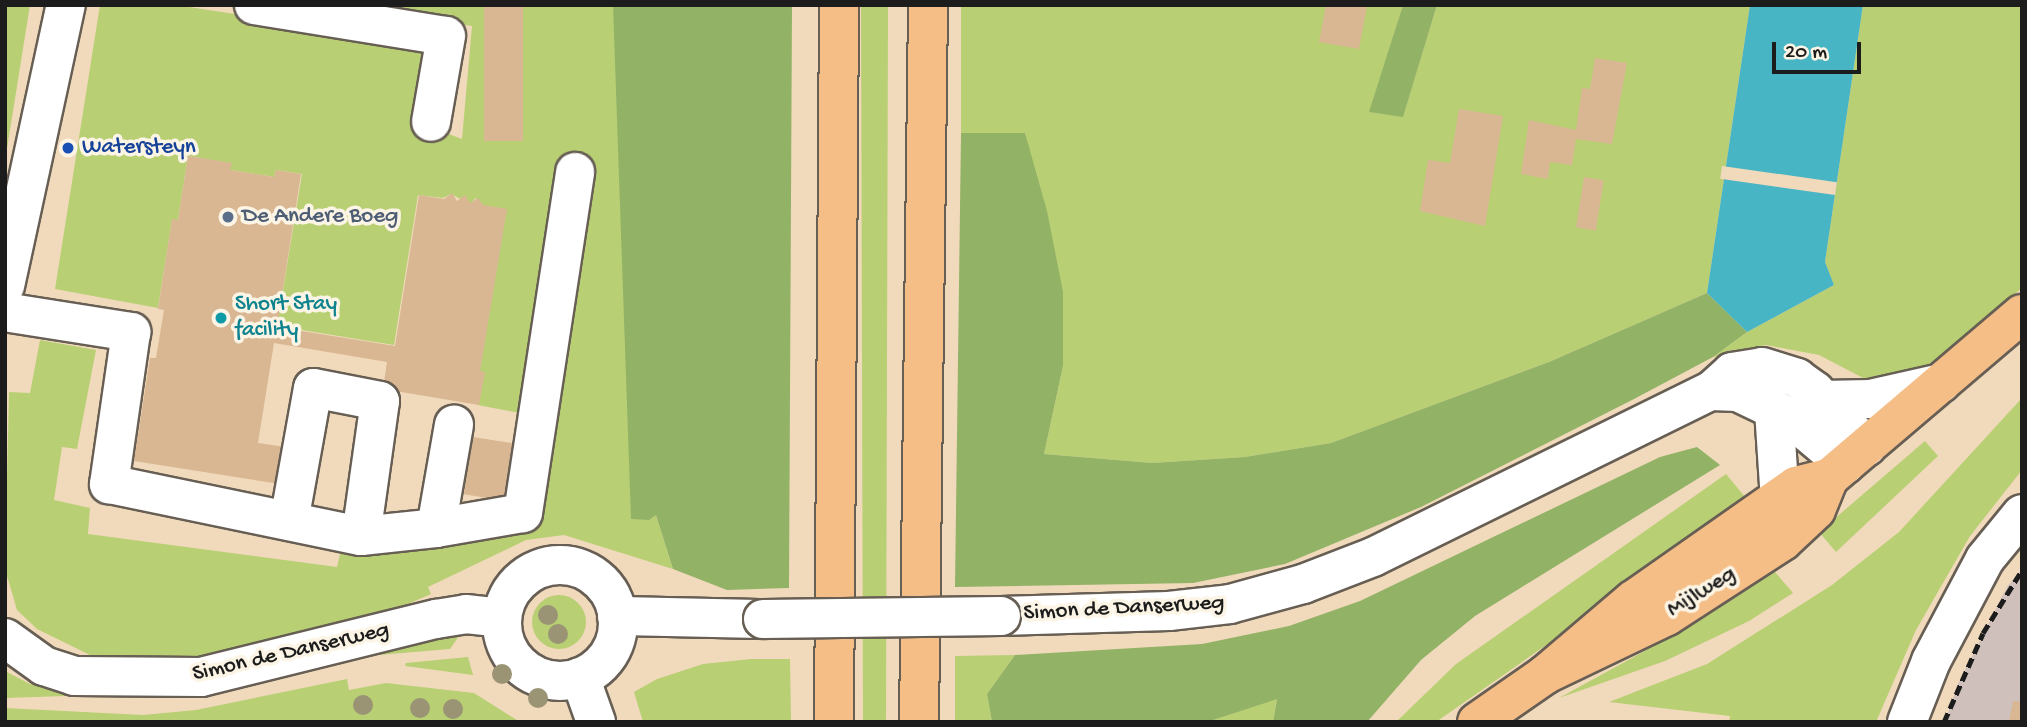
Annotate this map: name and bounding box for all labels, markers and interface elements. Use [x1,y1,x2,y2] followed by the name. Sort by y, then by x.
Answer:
[1775,28,1864,72] scale bar
[1785,41,1827,66] text: 20 m
[82,134,196,162] place label: Watersteyn
[60,140,76,156] marker: Watersteyn
[242,203,398,231] place label: De Andere Boeg
[220,209,236,225] marker: De Andere Boeg
[235,291,337,345] place label: Short Stay facility
[213,310,229,326] marker: Short Stay facility
[1663,561,1741,625] street label: Mijlweg
[1023,590,1225,628] street label: Simon de Danserweg
[190,617,392,689] street label: Simon de Danserweg

